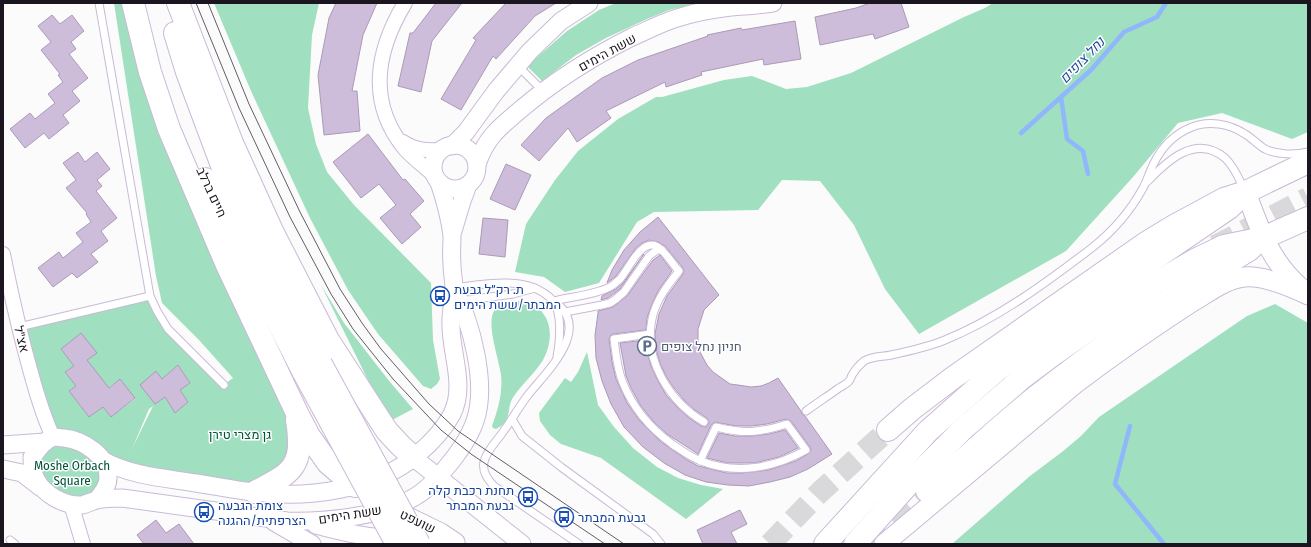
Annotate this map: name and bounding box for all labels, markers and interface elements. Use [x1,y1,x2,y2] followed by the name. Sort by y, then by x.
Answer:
[576,30,639,74] street label: ששת הימים
[1056,33,1109,87] water label: נחל צופים
[193,165,230,220] street label: חיים ברלב
[454,282,561,312] place label: ת. רק״ל גבעת המבתר/ששת הימים
[429,285,451,307] bus stop icon: ת. רק״ל גבעת המבתר/ששת הימים
[11,324,32,354] street label: אצ"ל
[636,335,658,357] parking icon: חניון נחל צופים
[661,339,742,354] place label: חניון נחל צופים
[209,427,271,442] park label: גן מצרי טירן
[34,458,110,488] park label: Moshe Orbach Square
[428,483,514,513] place label: תחנת רכבת קלה גבעת המבתר
[517,486,539,508] bus stop icon: תחנת רכבת קלה גבעת המבתר
[218,498,306,528] place label: צומת הגבעה הצרפתית/ההגנה
[193,501,215,523] bus stop icon: צומת הגבעה הצרפתית/ההגנה
[317,502,383,527] street label: ששת הימים
[397,506,438,536] street label: שועפט
[553,506,575,528] bus stop icon: גבעת המבתר
[578,510,646,525] place label: גבעת המבתר

